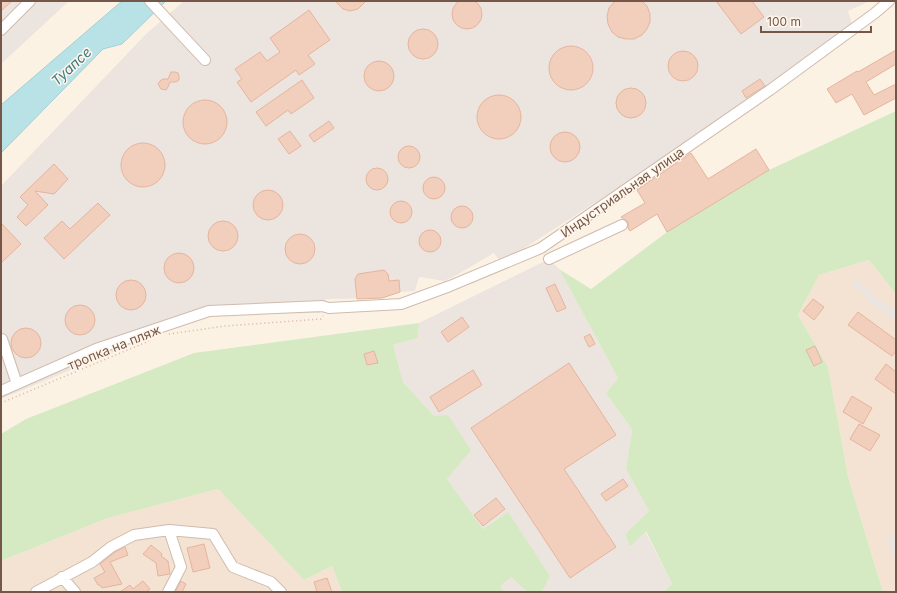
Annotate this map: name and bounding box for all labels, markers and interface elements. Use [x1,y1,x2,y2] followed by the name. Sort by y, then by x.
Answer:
[761,8,871,34] scale bar
[767,14,801,29] text: 100 m
[47,43,95,89] water label: Туапсе
[557,143,687,241] street label: Индустриальная улица
[65,321,163,373] street label: тропка на пляж

